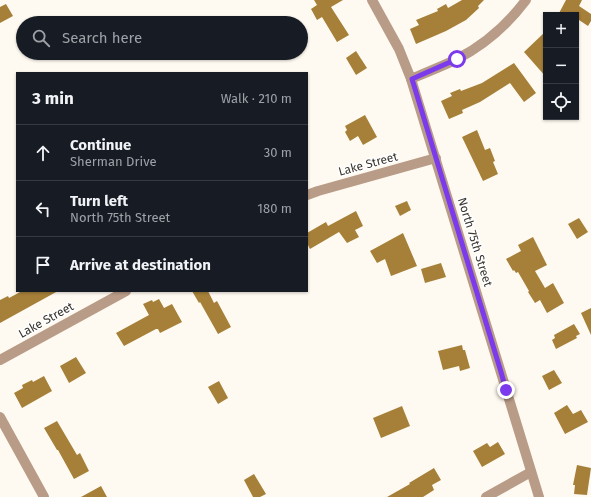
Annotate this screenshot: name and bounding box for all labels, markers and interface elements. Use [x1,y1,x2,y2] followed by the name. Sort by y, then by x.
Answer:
[543,12,579,120] map controls
[543,12,579,48] button: +
[16,16,308,60] search box
[30,27,52,49] icon: search
[62,29,142,47] text: Search here
[543,48,579,84] button: −
[448,50,466,68] route start
[543,84,579,120] button: locate
[32,88,74,109] text: 3 min
[221,91,292,106] text: Walk · 210 m
[70,136,131,154] text: Continue
[32,142,54,164] icon: ahead
[264,145,292,160] text: 30 m
[337,149,400,179] street label: Lake Street
[70,154,157,169] text: Sherman Drive
[70,192,128,210] text: Turn left
[455,196,495,289] street label: North 75th Street
[32,198,54,220] icon: left
[257,201,292,216] text: 180 m
[70,210,170,225] text: North 75th Street
[32,254,54,276] icon: arrive
[70,256,211,274] text: Arrive at destination
[16,299,77,341] street label: Lake Street
[497,381,515,399] route end

